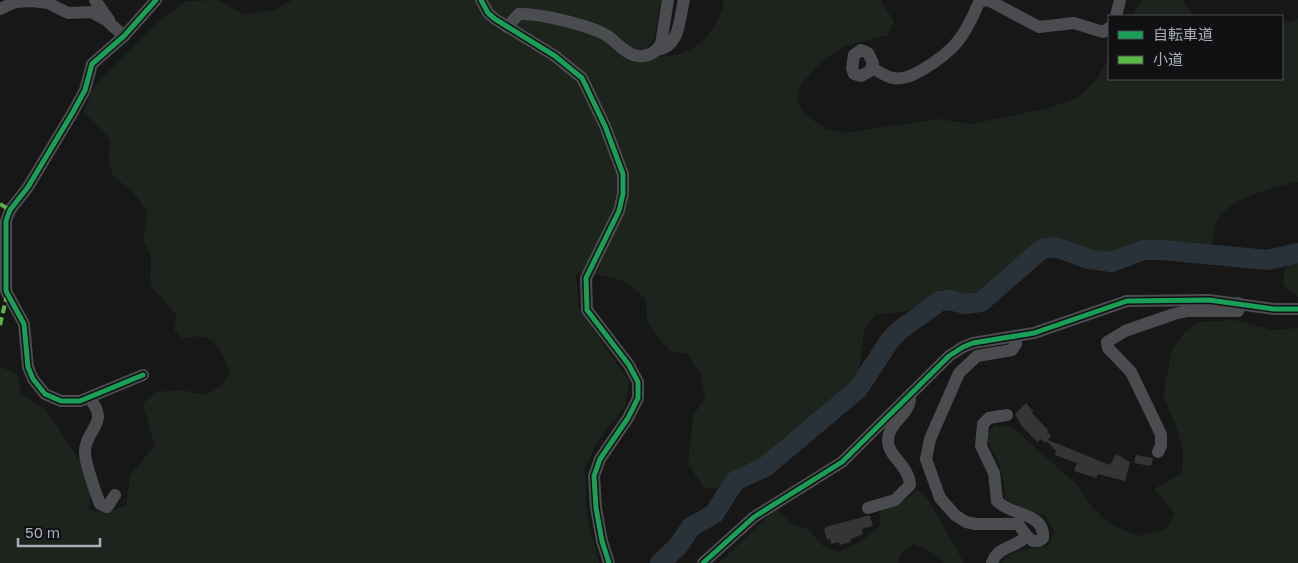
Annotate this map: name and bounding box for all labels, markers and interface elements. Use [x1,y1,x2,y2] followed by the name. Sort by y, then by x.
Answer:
[1108,15,1283,80] legend
[1153,25,1213,43] text: 自転車道
[1153,50,1183,68] text: 小道
[18,516,100,548] scale bar
[25,523,60,541] text: 50 m

